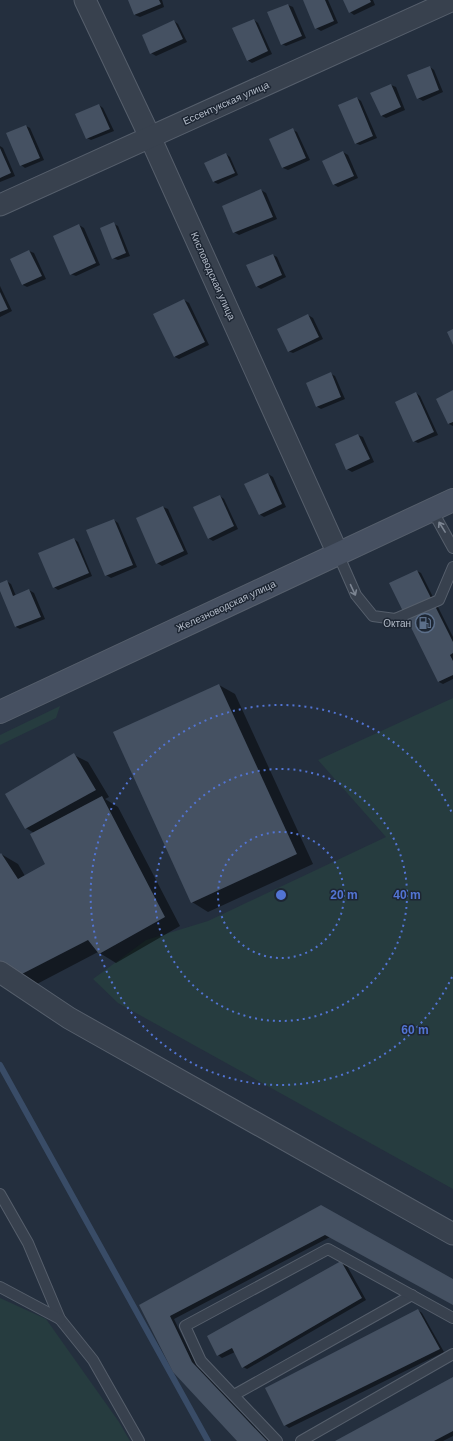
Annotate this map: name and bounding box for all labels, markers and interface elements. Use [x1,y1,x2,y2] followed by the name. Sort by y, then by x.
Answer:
[181,79,271,127] street label: Ессентукская улица
[189,230,238,322] street label: Кисловодская улица
[438,521,446,533] one-way arrow
[175,578,278,634] street label: Железноводская улица
[350,583,358,595] one-way arrow
[414,612,436,634] fuel station icon: Октан
[383,618,411,629] place label: Октан
[274,888,288,902] centre of rings
[330,888,358,902] text: 20 m
[393,888,421,902] text: 40 m
[401,1023,429,1037] text: 60 m

